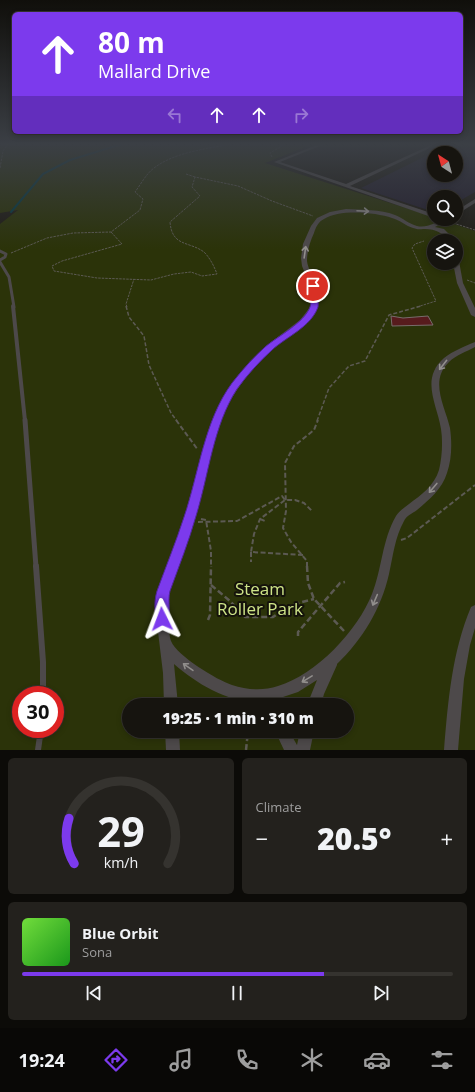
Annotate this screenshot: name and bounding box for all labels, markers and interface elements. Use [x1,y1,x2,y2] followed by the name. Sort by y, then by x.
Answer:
[98,23,165,61] text: 80 m
[32,28,84,80] icon: ahead
[98,59,210,83] text: Mallard Drive
[164,104,186,126] icon: left
[206,104,228,126] icon: ahead
[248,104,270,126] icon: ahead
[290,104,312,126] icon: right
[427,146,463,182] north arrow
[427,146,463,270] map controls
[427,190,463,226] button: search
[356,208,369,215] one-way arrow
[427,234,463,270] button: layers
[301,246,309,259] one-way arrow
[296,269,330,303] pin
[302,275,324,297] icon: arrive
[439,360,448,370] one-way arrow
[428,483,437,494] one-way arrow
[217,577,303,620] park label: Steam Roller Park
[371,593,379,605] one-way arrow
[141,598,183,640] position arrow
[183,663,194,671] one-way arrow
[302,675,313,683] one-way arrow
[12,686,64,738] speed limit sign: 30
[162,708,314,728] text: 19:25 · 1 min · 310 m
[256,798,301,816] text: Climate
[97,803,145,859] text: 29
[317,818,391,859] text: 20.5°
[256,823,268,853] text: −
[440,823,453,853] text: +
[103,853,138,872] text: km/h
[82,923,159,943] text: Blue Orbit
[82,943,112,961] text: Sona
[83,982,105,1004] icon: previous
[226,982,248,1004] icon: pause
[370,982,392,1004] icon: next
[102,1046,130,1074] icon: directions
[167,1046,195,1074] icon: music
[233,1046,261,1074] icon: phone
[298,1046,326,1074] icon: climate
[363,1046,391,1074] icon: car
[428,1046,456,1074] icon: filters
[19,1048,65,1072] text: 19:24

